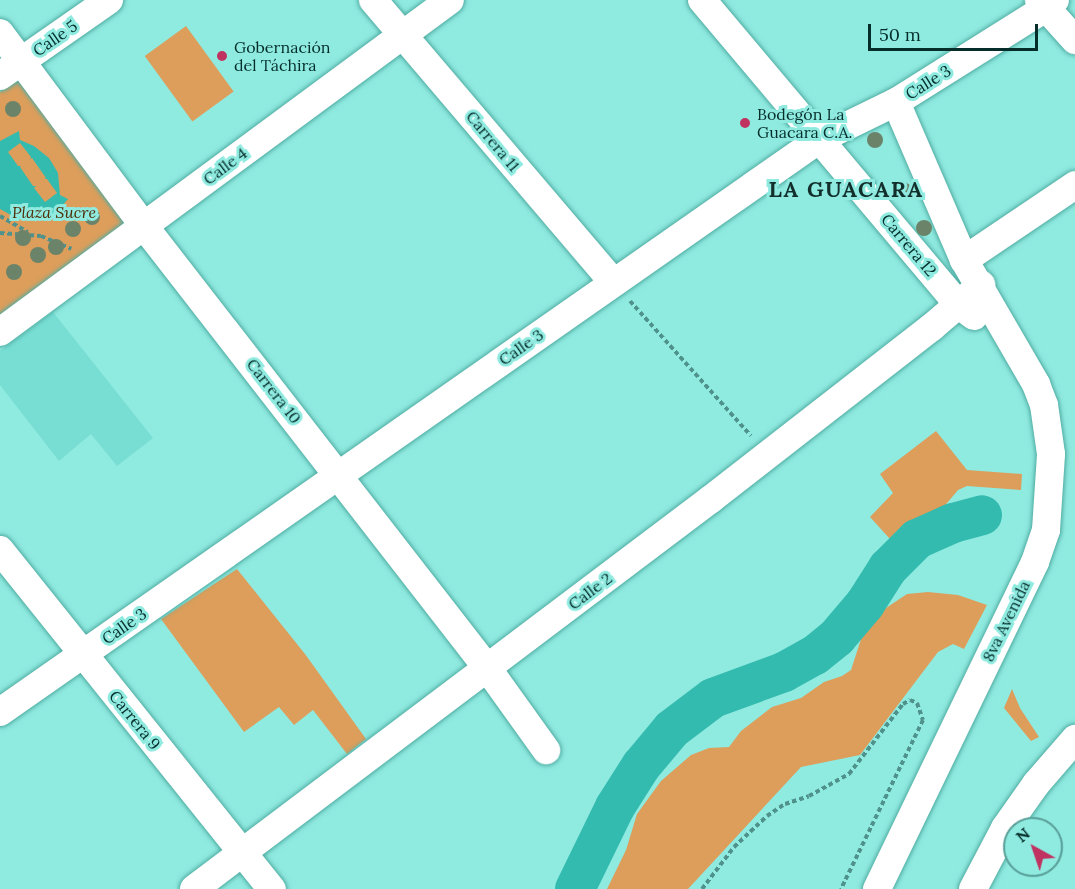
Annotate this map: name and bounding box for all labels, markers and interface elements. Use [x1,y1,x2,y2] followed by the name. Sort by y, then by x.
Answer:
[871,12,1040,50] scale bar
[29,16,81,60] street label: Calle 5
[879,23,921,46] text: 50 m
[234,37,330,75] place label: Gobernación del Táchira
[215,49,229,63] marker: Gobernación del Táchira
[902,61,954,103] street label: Calle 3
[757,104,853,142] place label: Bodegón La Guacara C.A.
[462,107,524,175] street label: Carrera 11
[738,116,752,130] marker: Bodegón La Guacara C.A.
[199,143,251,189] street label: Calle 4
[768,177,924,203] district label: LA GUACARA
[12,202,96,222] park label: Plaza Sucre
[877,210,941,280] street label: Carrera 12
[495,325,547,369] street label: Calle 3
[243,355,305,427] street label: Carrera 10
[564,568,616,614] street label: Calle 2
[978,577,1034,665] street label: 8va Avenida
[98,604,150,648] street label: Calle 3
[105,687,165,753] street label: Carrera 9
[1003,817,1063,877] north arrow
[1012,823,1034,846] text: N

